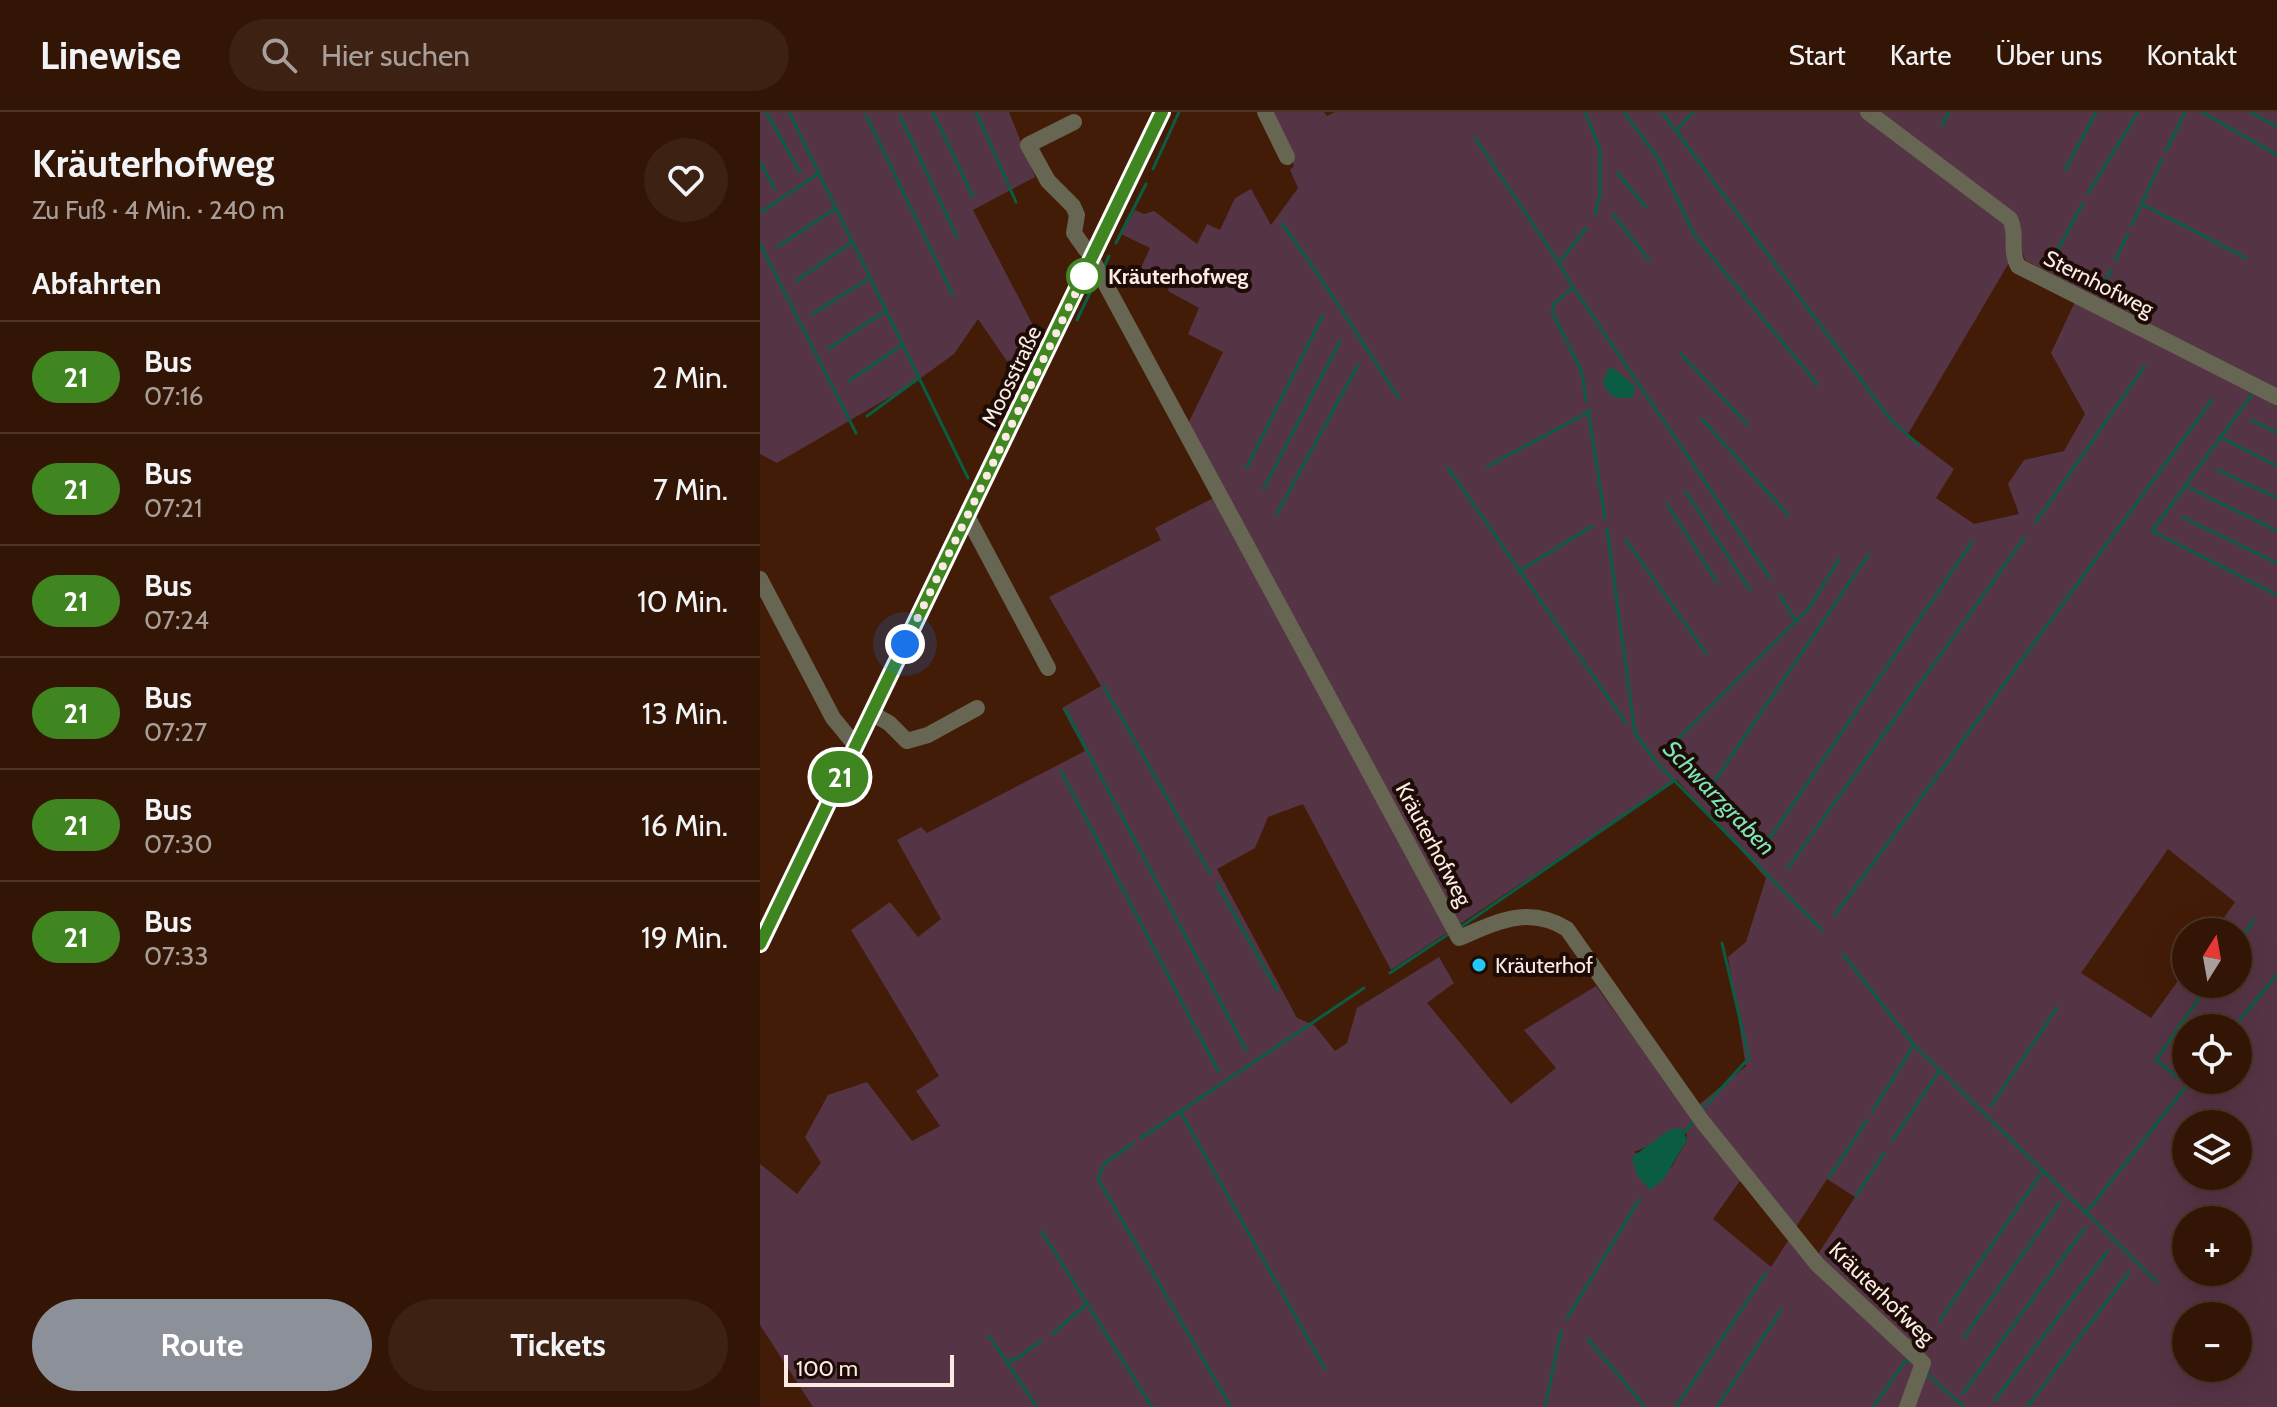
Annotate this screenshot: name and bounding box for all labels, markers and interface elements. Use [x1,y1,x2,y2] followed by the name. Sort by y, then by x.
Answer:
[229,19,789,91] search box
[40,32,181,79] text: Linewise
[257,33,301,77] icon: search
[321,37,470,74] text: Hier suchen
[1789,38,1846,72] text: Start
[1890,38,1952,72] text: Karte
[1996,38,2102,72] text: Über uns
[2146,38,2237,72] text: Kontakt
[644,138,728,222] button: heart
[32,140,274,187] text: Kräuterhofweg
[32,194,285,226] text: Zu Fuß · 4 Min. · 240 m
[2039,244,2159,323] street label: Sternhofweg
[1067,259,1101,293] marker: Kräuterhofweg
[1108,263,1248,290] place label: Kräuterhofweg
[32,265,162,302] text: Abfahrten
[976,321,1047,431] street label: Moosstraße
[144,343,192,380] text: Bus
[652,359,728,396] text: 2 Min.
[63,360,89,394] text: 21
[144,380,204,412] text: 07:16
[144,455,192,492] text: Bus
[653,471,728,508] text: 7 Min.
[63,472,89,506] text: 21
[144,492,202,524] text: 07:21
[144,567,192,604] text: Bus
[637,583,728,620] text: 10 Min.
[63,584,89,618] text: 21
[144,604,209,636] text: 07:24
[885,624,925,664] your location
[144,679,192,716] text: Bus
[642,695,728,732] text: 13 Min.
[63,696,89,730] text: 21
[144,716,207,748] text: 07:27
[1657,734,1781,861] water label: Schwarzgraben
[804,751,876,803] line badge: 21
[827,760,853,794] text: 21
[1390,778,1478,912] street label: Kräuterhofweg
[144,791,192,828] text: Bus
[641,807,728,844] text: 16 Min.
[63,808,89,842] text: 21
[144,828,213,860] text: 07:30
[144,903,192,940] text: Bus
[2172,918,2252,998] north arrow
[2172,918,2252,1382] map controls
[641,919,728,956] text: 19 Min.
[63,920,89,954] text: 21
[144,940,208,972] text: 07:33
[1495,952,1593,979] place label: Kräuterhof
[1470,956,1488,974] marker: Kräuterhof
[2172,1014,2252,1094] button: locate
[2172,1110,2252,1190] button: layers
[2172,1206,2252,1286] button: +
[1823,1236,1941,1351] street label: Kräuterhofweg
[32,1299,372,1391] button: Route
[388,1299,728,1391] button: Tickets
[2172,1302,2252,1382] button: −
[784,1351,954,1387] scale bar
[796,1355,858,1382] text: 100 m

